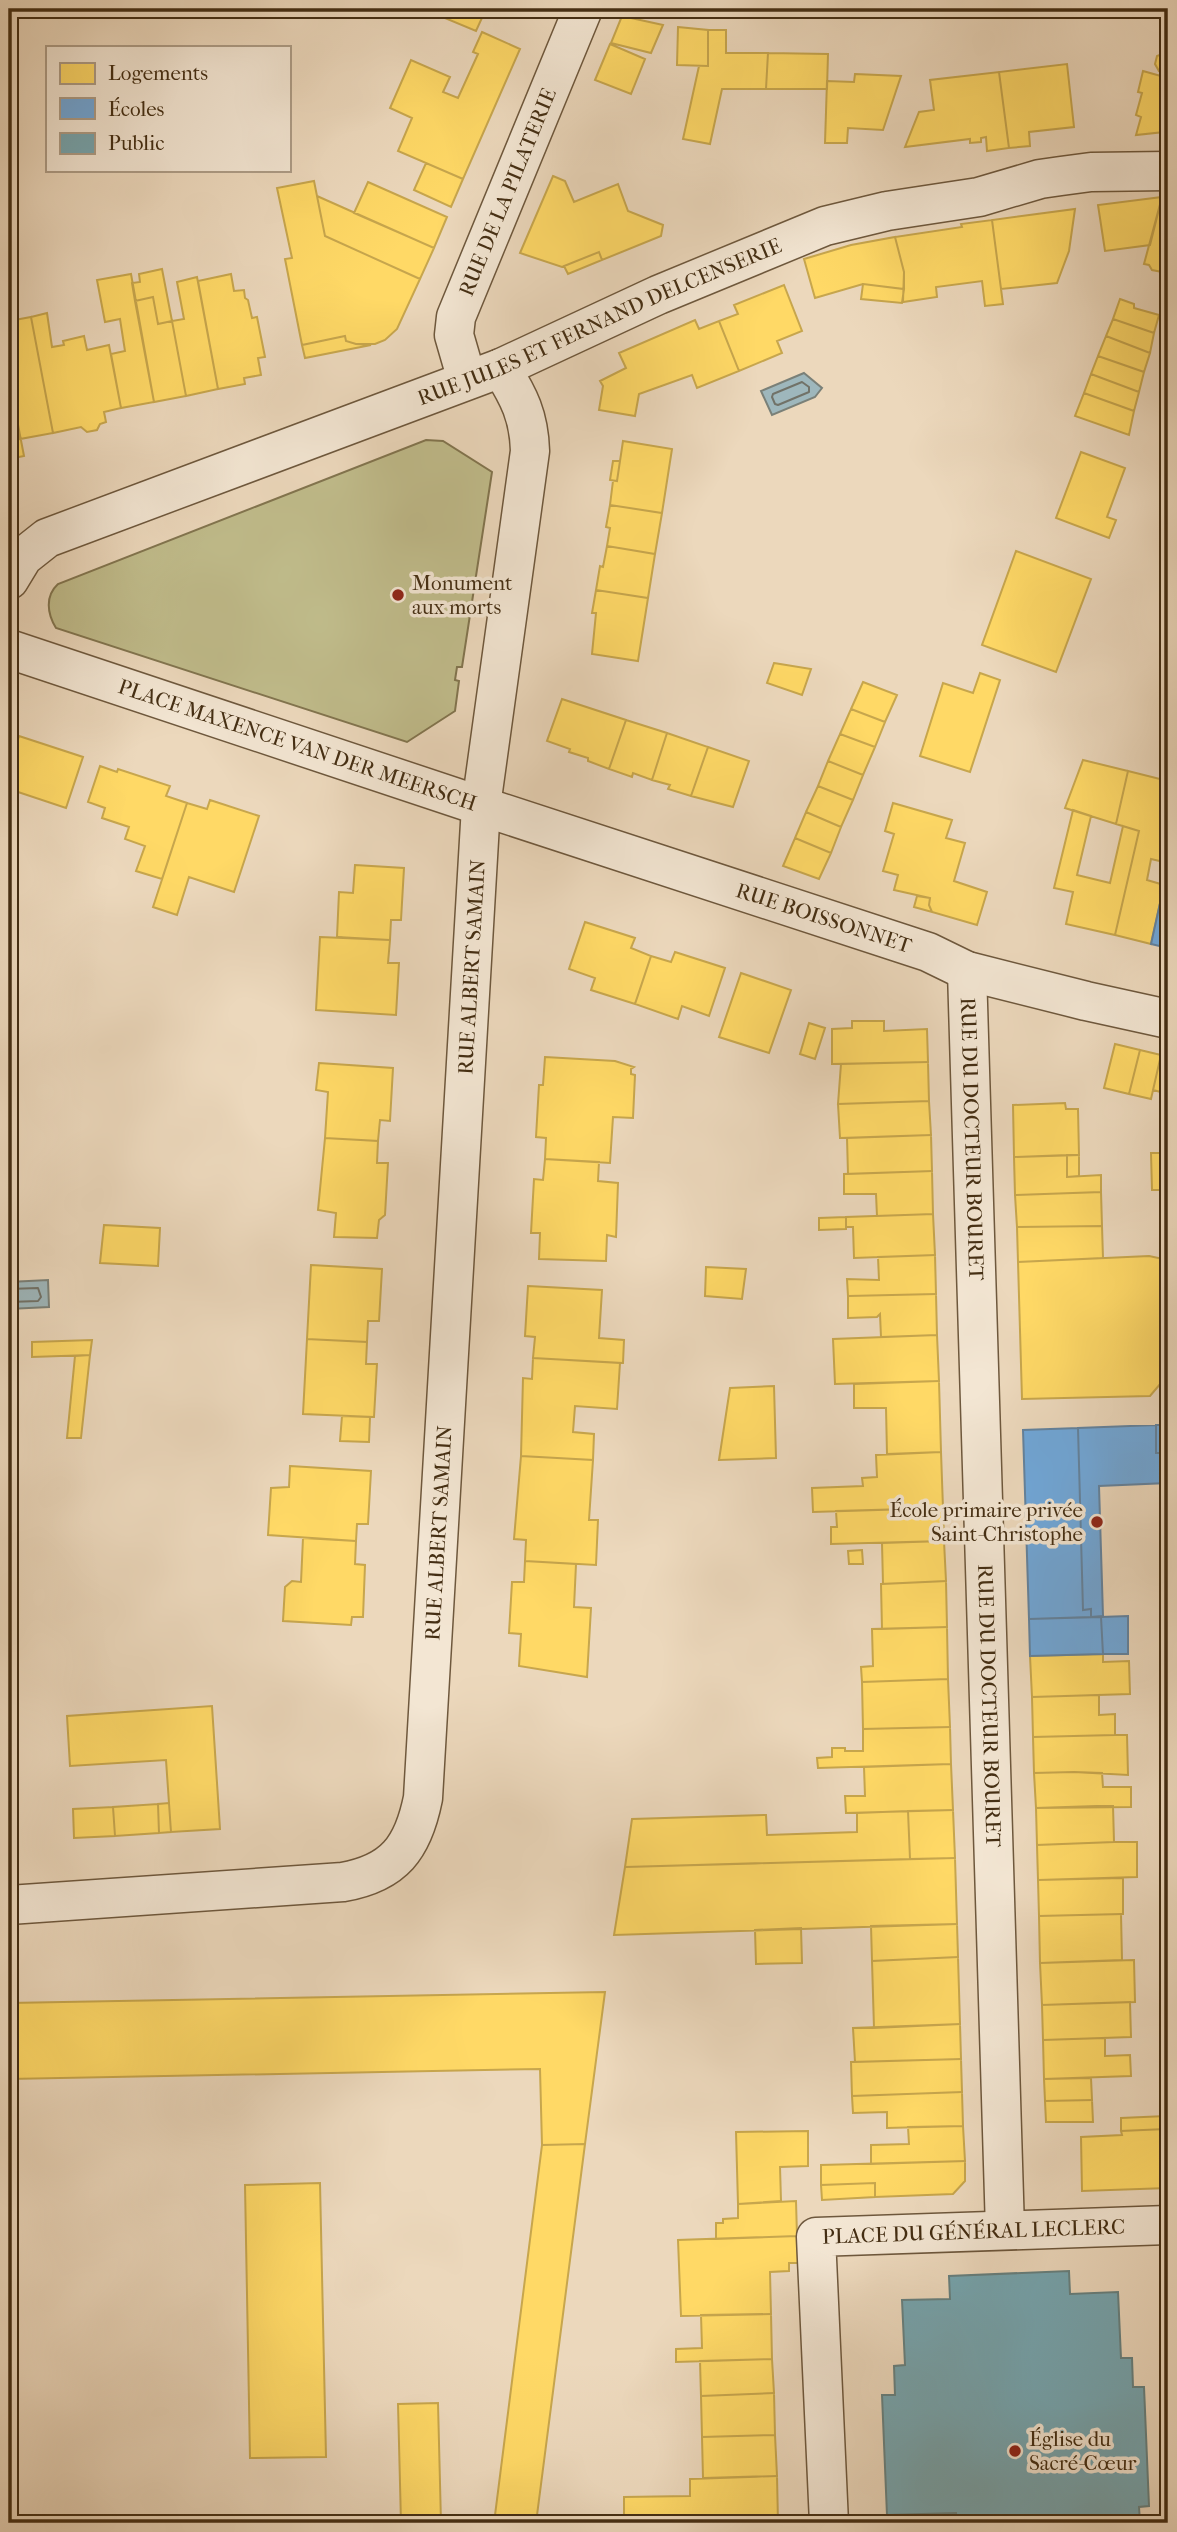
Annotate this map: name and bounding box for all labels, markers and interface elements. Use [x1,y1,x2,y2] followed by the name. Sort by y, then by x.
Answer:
[46,46,290,172] legend
[108,61,208,85] text: Logements
[454,85,561,300] street label: RUE DE LA PILATERIE
[108,97,165,121] text: Écoles
[108,131,164,155] text: Public
[414,233,785,410] street label: RUE JULES ET FERNAND DELCENSERIE
[412,571,513,619] place label: Monument aux morts
[390,587,406,603] marker: Monument aux morts
[115,674,480,816] street label: PLACE MAXENCE VAN DER MEERSCH
[453,859,490,1075] street label: RUE ALBERT SAMAIN
[733,878,915,958] street label: RUE BOISSONNET
[956,997,988,1282] street label: RUE DU DOCTEUR BOURET
[420,1425,457,1641] street label: RUE ALBERT SAMAIN
[889,1498,1083,1546] place label: École primaire privée Saint-Christophe
[1089,1514,1105,1530] marker: École primaire privée Saint-Christophe
[973,1564,1005,1848] street label: RUE DU DOCTEUR BOURET
[822,2214,1126,2249] street label: PLACE DU GÉNÉRAL LECLERC
[1029,2427,1137,2475] place label: Église du Sacré-Cœur
[1007,2443,1023,2459] marker: Église du Sacré-Cœur

